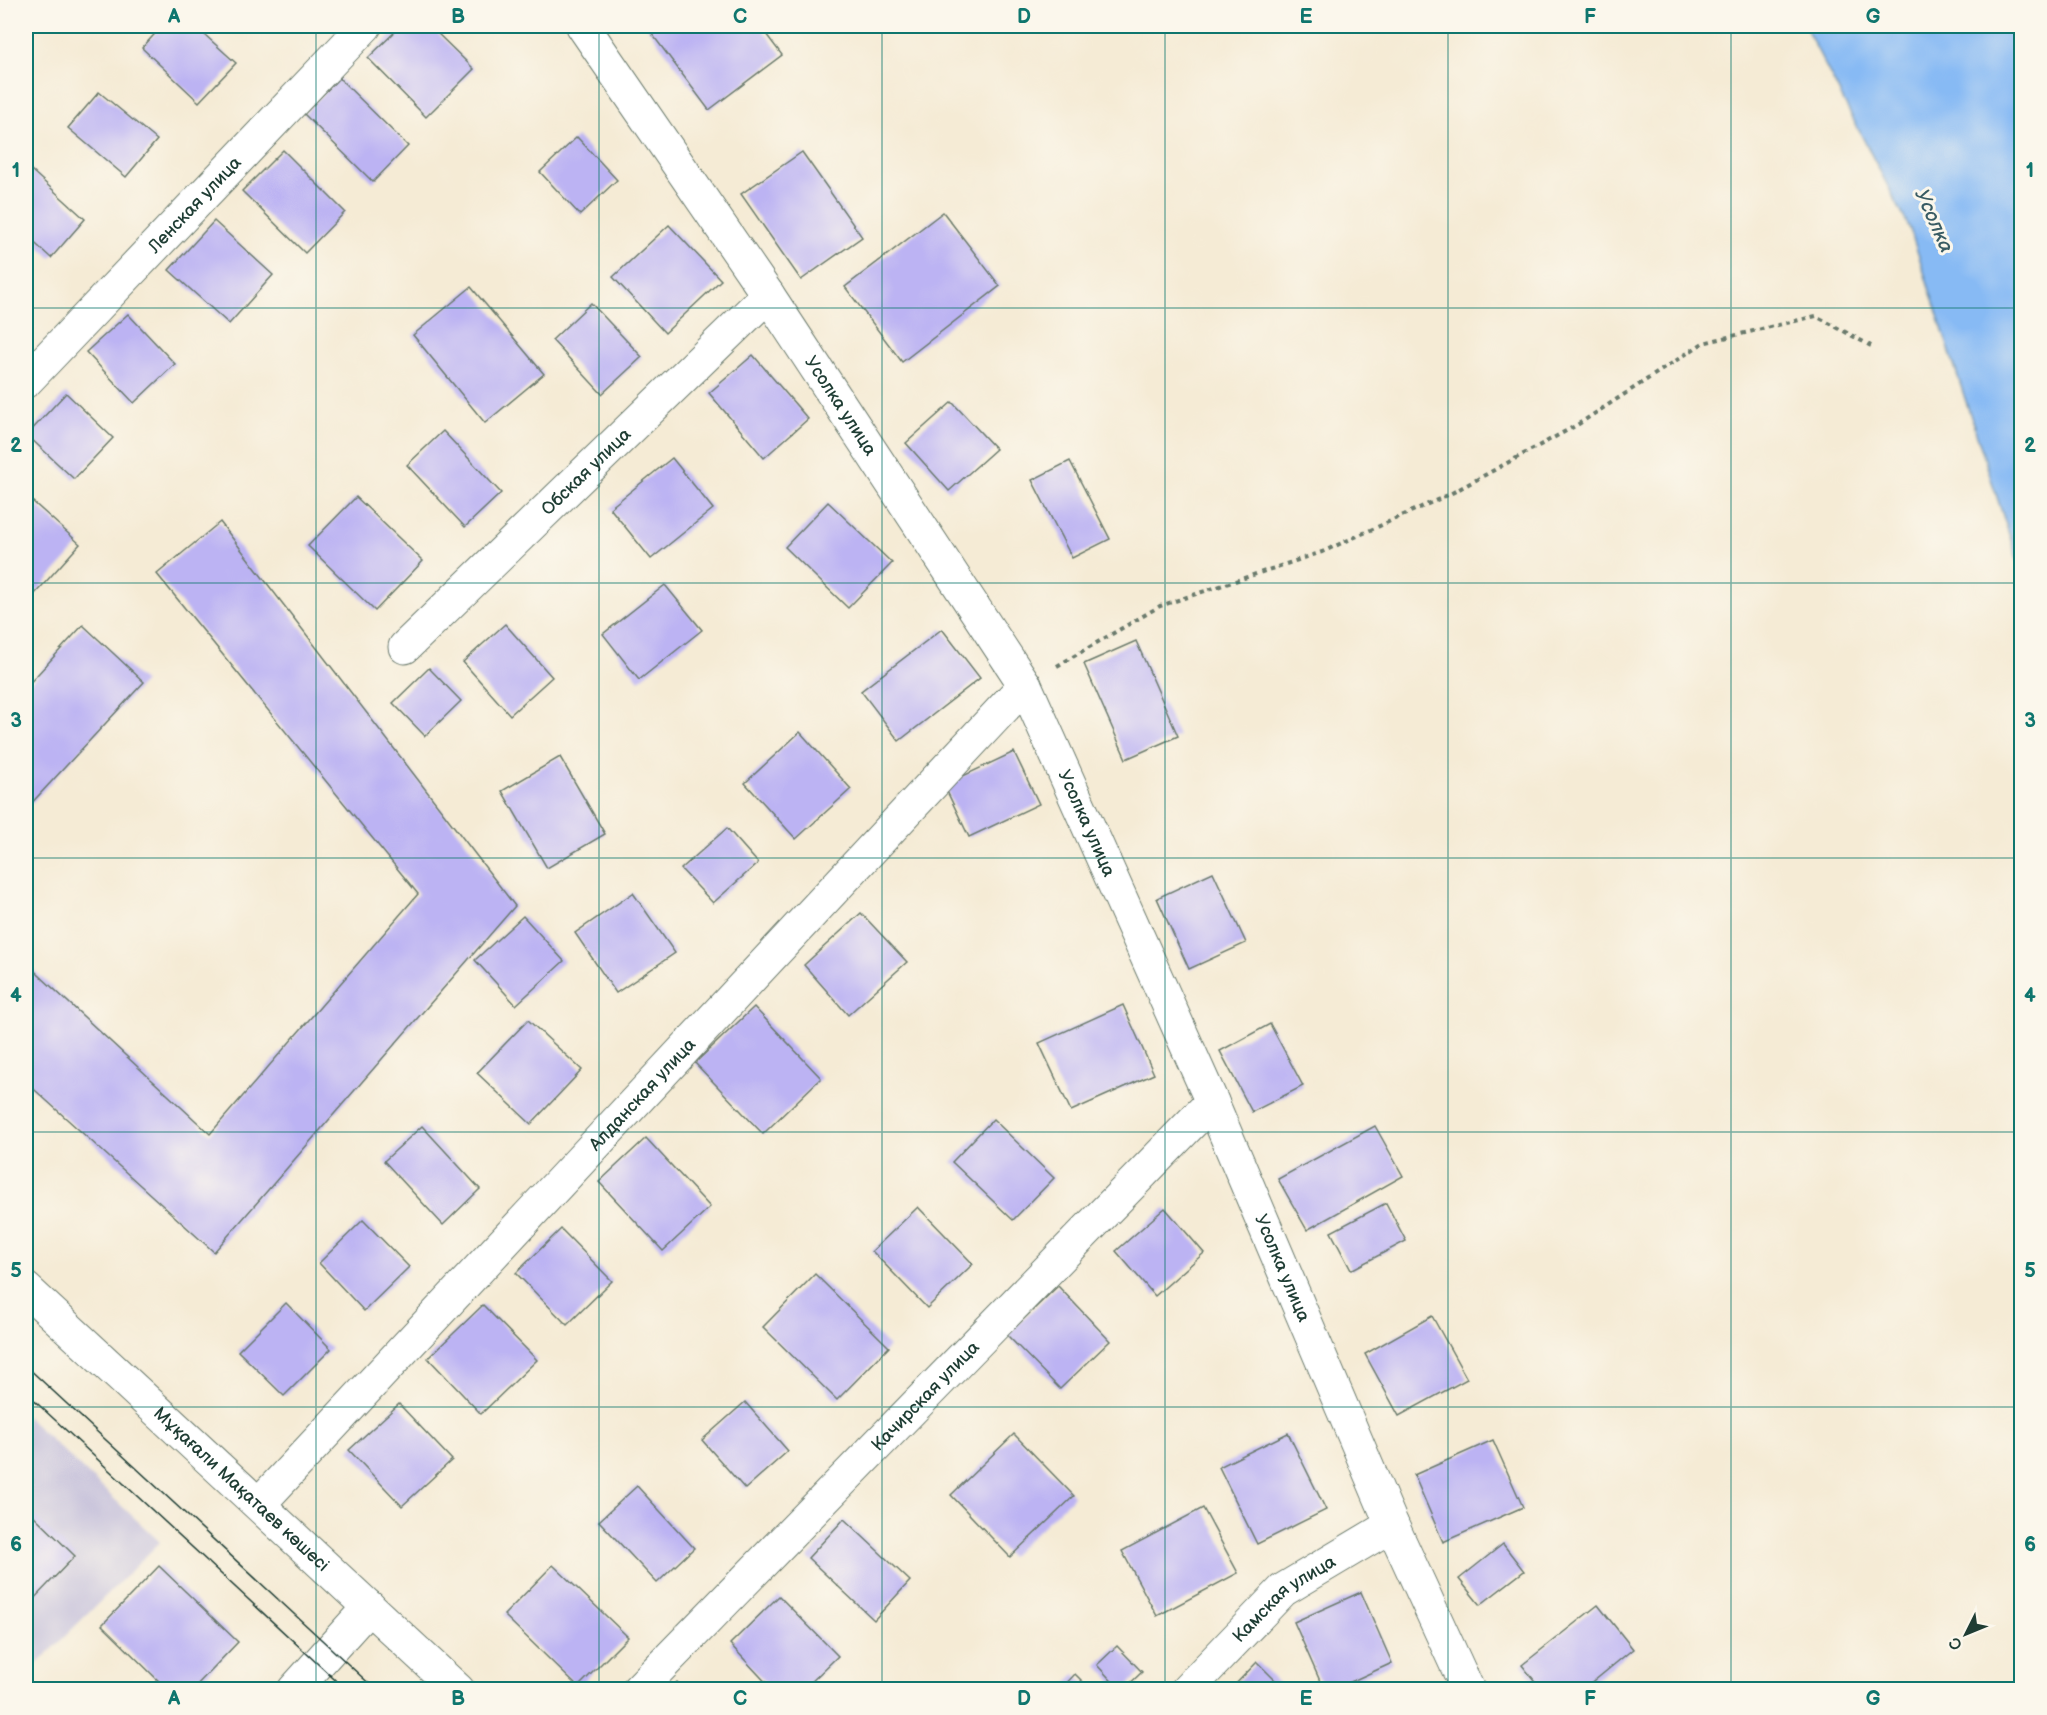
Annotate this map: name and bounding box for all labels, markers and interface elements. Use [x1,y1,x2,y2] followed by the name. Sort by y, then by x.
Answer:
[167,5,181,29] text: A
[451,5,465,29] text: B
[733,5,747,29] text: C
[1017,5,1031,29] text: D
[1300,5,1313,29] text: E
[1584,5,1596,29] text: F
[1866,5,1881,29] text: G
[143,152,246,258] street label: Ленская улица
[12,159,20,183] text: 1
[2026,159,2034,183] text: 1
[1909,185,1959,257] water label: Усолка
[801,352,881,460] street label: Усолка улица
[537,423,635,520] street label: Обская улица
[10,434,22,458] text: 2
[2024,434,2036,458] text: 2
[10,709,22,733] text: 3
[2024,709,2036,733] text: 3
[1054,767,1120,880] street label: Усолка улица
[10,984,22,1008] text: 4
[2024,984,2036,1008] text: 4
[584,1033,700,1156] street label: Алданская улица
[1251,1211,1315,1325] street label: Усолка улица
[10,1259,22,1283] text: 5
[2024,1259,2036,1283] text: 5
[867,1336,984,1455] street label: Качирская улица
[149,1402,334,1576] street label: Мұқағали Мақатаев көшесі
[10,1533,22,1557] text: 6
[2024,1533,2036,1557] text: 6
[1228,1550,1340,1647] street label: Камская улица
[1936,1604,1996,1664] north arrow
[1945,1633,1967,1654] text: С
[167,1687,181,1711] text: A
[451,1687,465,1711] text: B
[733,1687,747,1711] text: C
[1017,1687,1031,1711] text: D
[1300,1687,1313,1711] text: E
[1584,1687,1596,1711] text: F
[1866,1687,1881,1711] text: G

